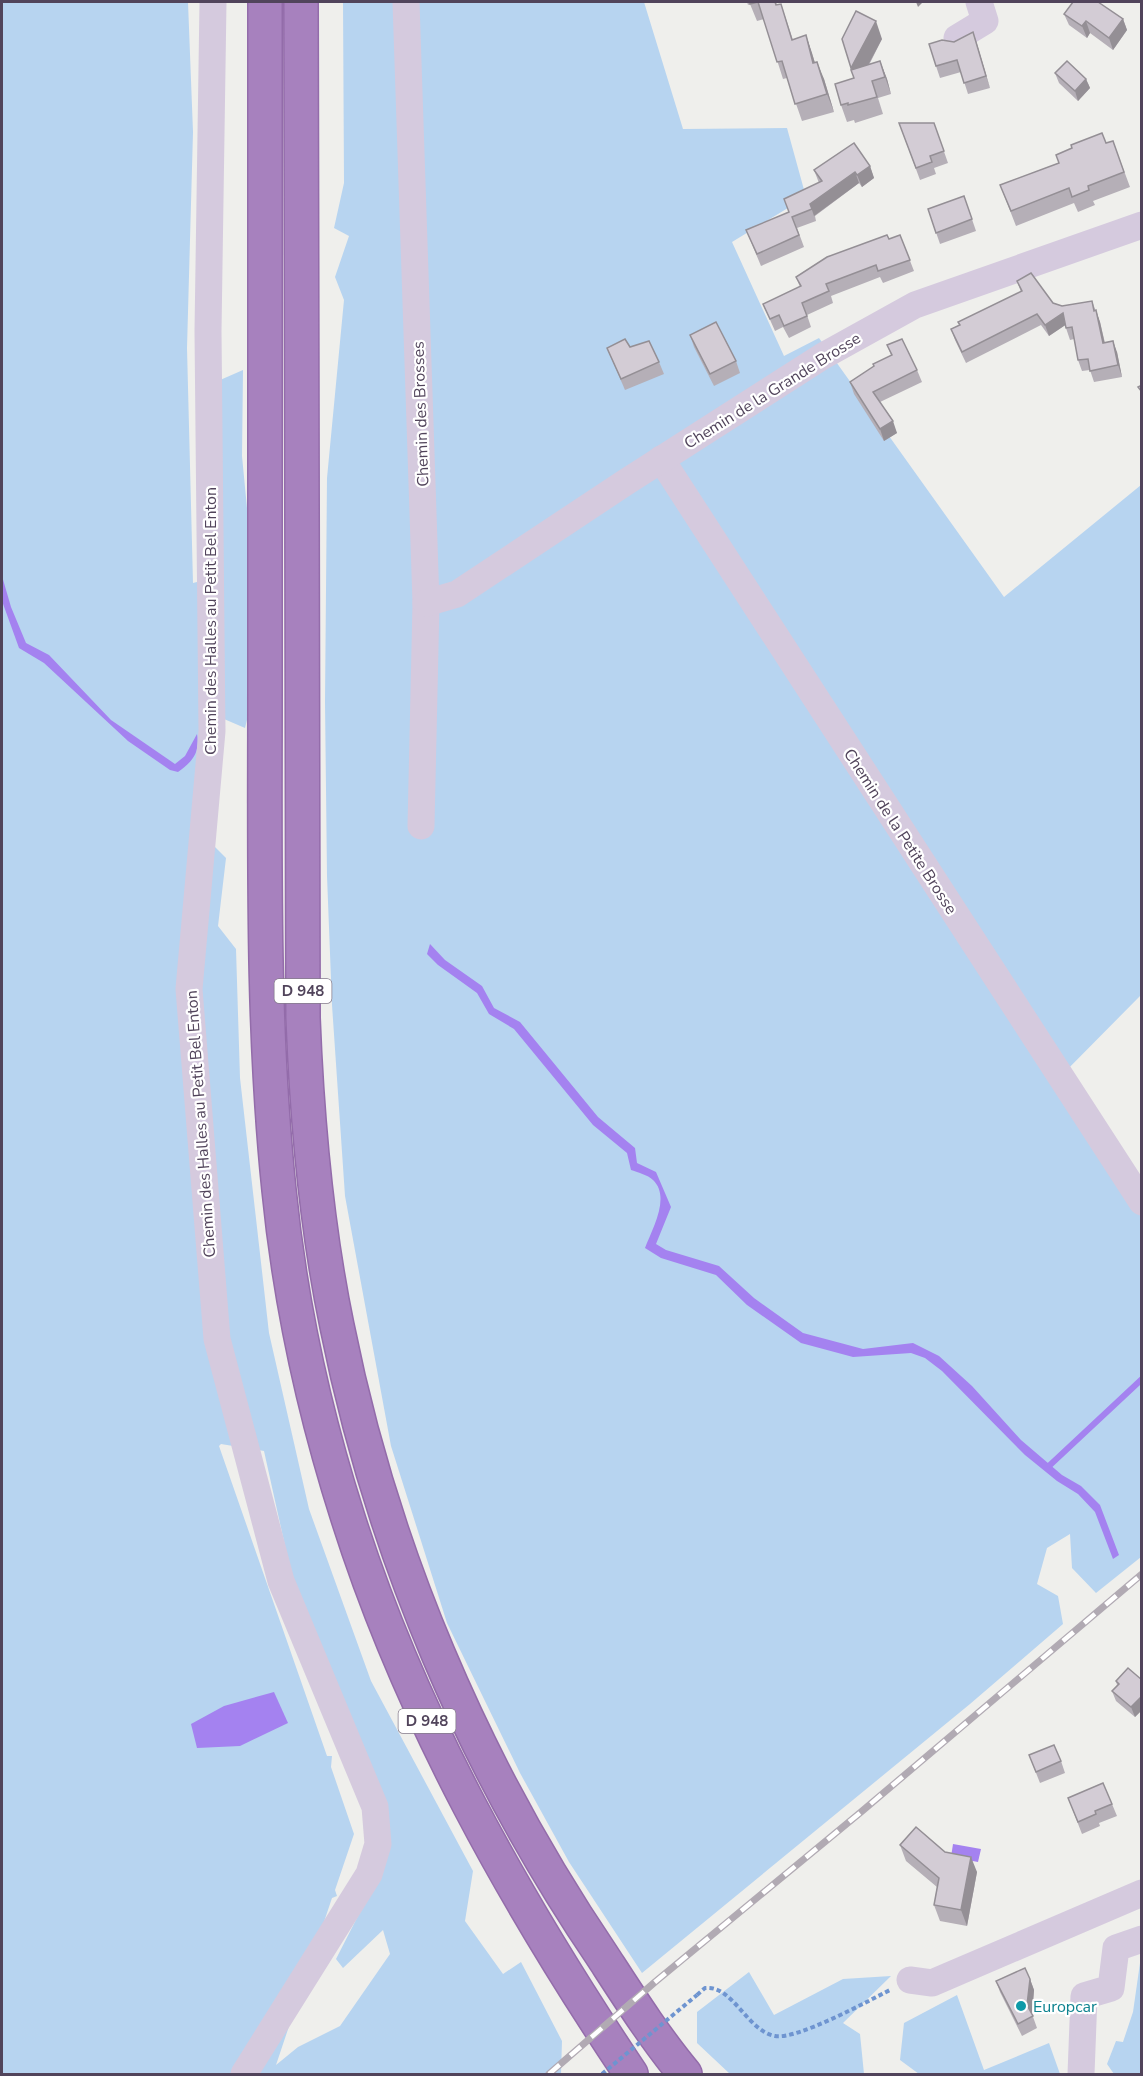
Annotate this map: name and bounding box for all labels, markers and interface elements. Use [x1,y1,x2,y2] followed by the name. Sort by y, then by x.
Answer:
[680,327,865,454] street label: Chemin de la Grande Brosse
[407,341,435,487] street label: Chemin des Brosses
[200,487,222,755] street label: Chemin des Halles au Petit Bel Enton
[838,745,962,919] street label: Chemin de la Petite Brosse
[274,979,332,1003] road number: D 948
[181,990,221,1258] street label: Chemin des Halles au Petit Bel Enton
[398,1709,456,1733] road number: D 948
[1033,1996,1097,2018] place label: Europcar
[1014,1999,1028,2013] marker: Europcar

